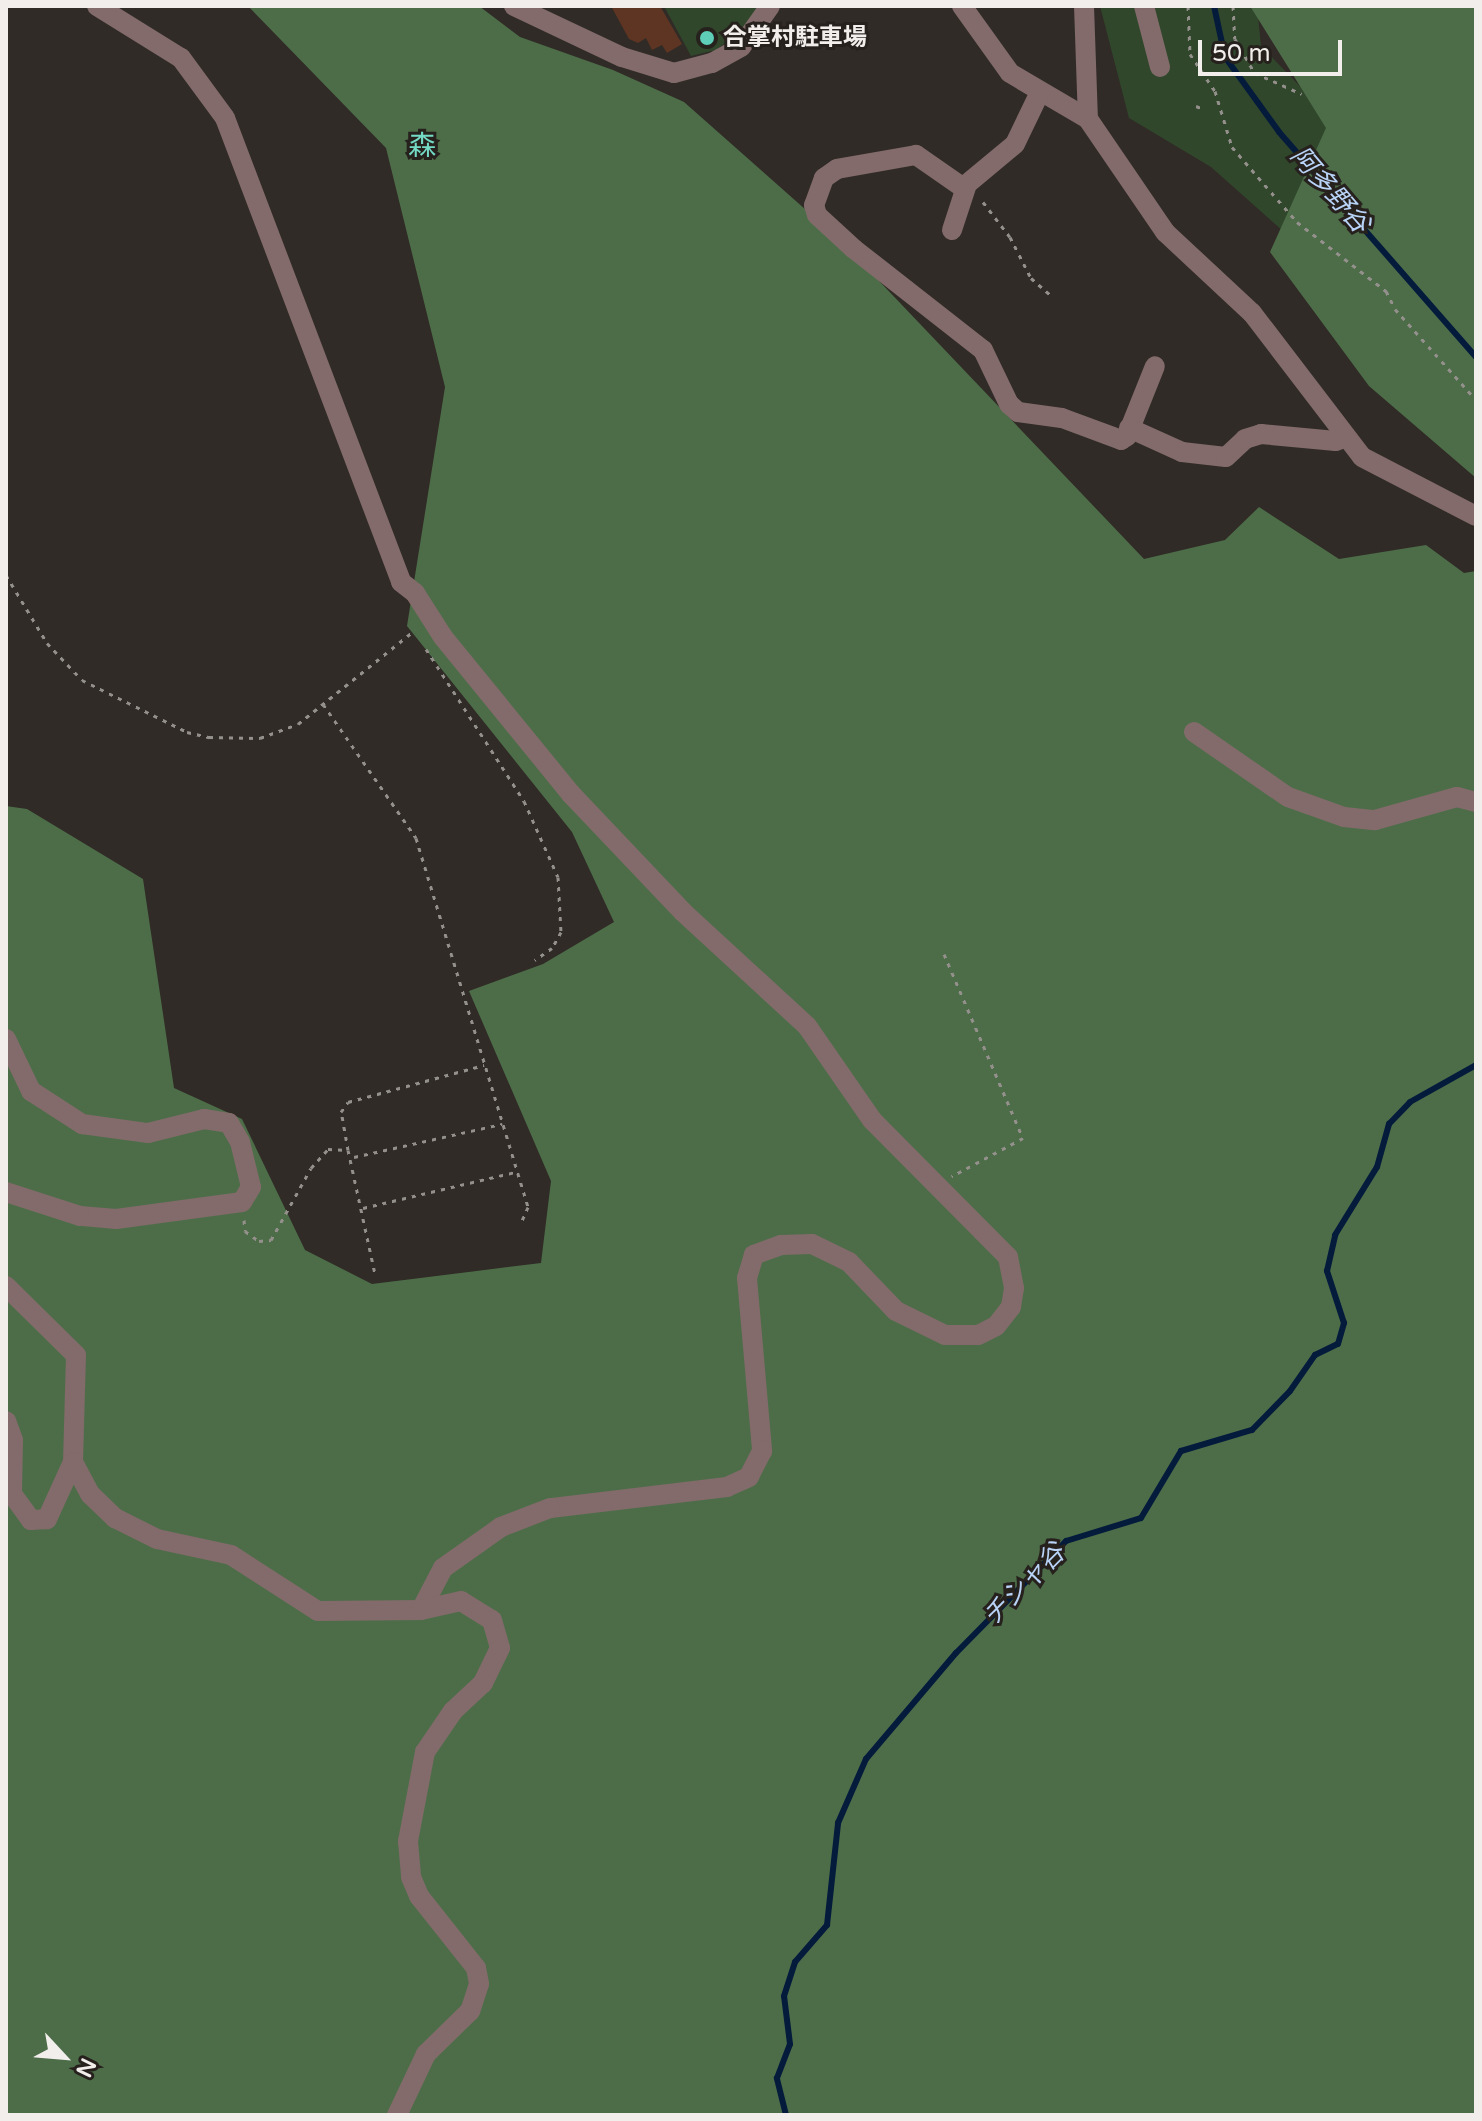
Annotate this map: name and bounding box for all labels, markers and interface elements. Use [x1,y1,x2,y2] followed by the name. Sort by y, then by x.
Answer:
[723,24,867,52] place label: 合掌村駐車場
[1202,24,1346,74] scale bar
[698,29,716,47] marker: 合掌村駐車場
[1212,39,1270,68] text: 50 m
[408,129,436,163] district label: 森
[1284,141,1376,239] water label: 阿多野谷
[976,1537,1072,1633] water label: チシャ谷
[24,2017,104,2097] north arrow
[70,2054,101,2081] text: N

